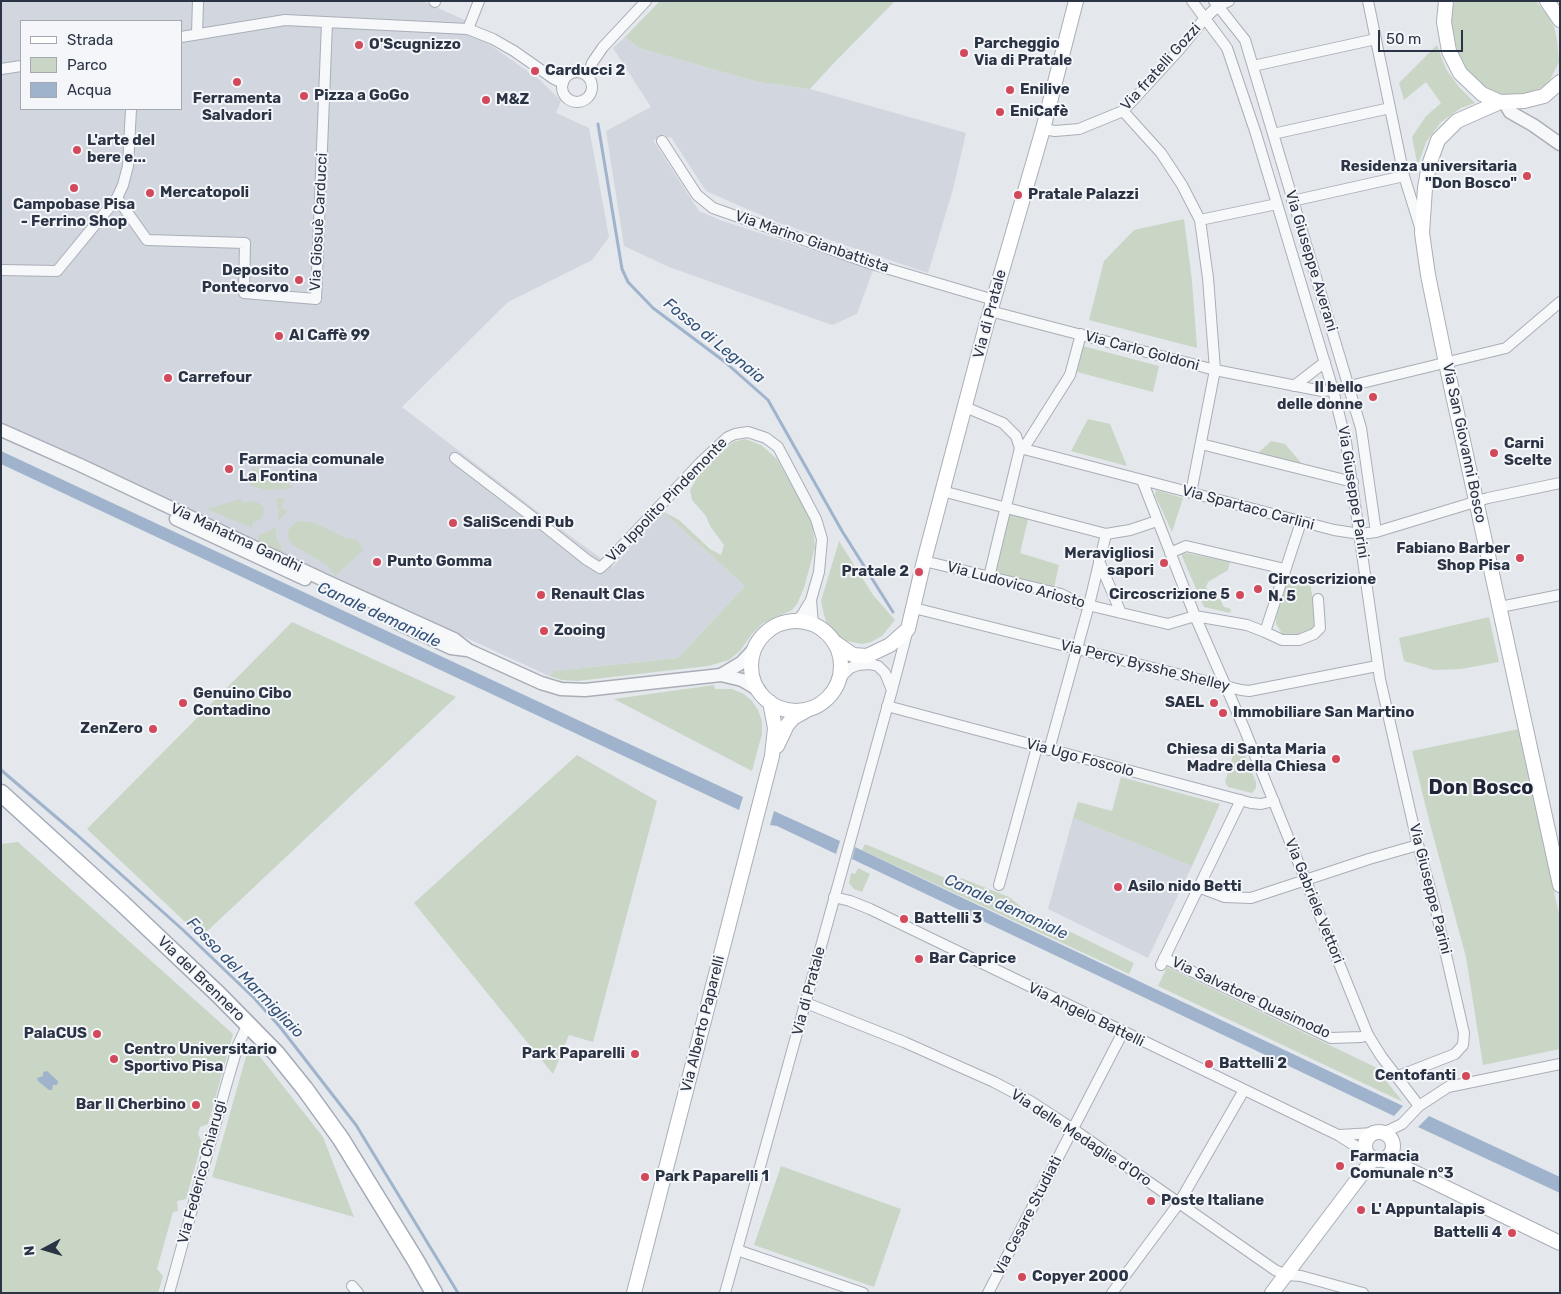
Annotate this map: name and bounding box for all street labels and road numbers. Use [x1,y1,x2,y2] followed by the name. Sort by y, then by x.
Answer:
[1117,20,1205,114] street label: Via fratelli Gozzi
[306,152,332,292] street label: Via Giosuè Carducci
[1281,188,1341,334] street label: Via Giuseppe Averani
[733,207,891,277] street label: Via Marino Gianbattista
[970,268,1010,360] street label: Via di Pratale
[1083,327,1201,375] street label: Via Carlo Goldoni
[1438,361,1490,525] street label: Via San Giovanni Bosco
[1334,424,1372,560] street label: Via Giuseppe Parini
[603,434,731,566] street label: Via Ippolito Pindemonte
[1180,482,1316,534] street label: Via Spartaco Carlini
[167,500,305,576] street label: Via Mahatma Gandhi
[945,558,1087,612] street label: Via Ludovico Ariosto
[1058,636,1232,696] street label: Via Percy Bysshe Shelley
[1024,735,1136,781] street label: Via Ugo Foscolo
[1405,822,1455,956] street label: Via Giuseppe Parini
[1281,836,1347,966] street label: Via Gabriele Vettori
[153,933,249,1025] street label: Via del Brennero
[789,945,829,1037] street label: Via di Pratale
[1169,953,1333,1043] street label: Via Salvatore Quasimodo
[677,954,729,1094] street label: Via Alberto Paparelli
[1025,979,1147,1051] street label: Via Angelo Battelli
[1007,1086,1155,1190] street label: Via delle Medaglie d'Oro
[174,1098,230,1246] street label: Via Federico Chiarugi
[990,1153,1066,1279] street label: Via Cesare Studiati

